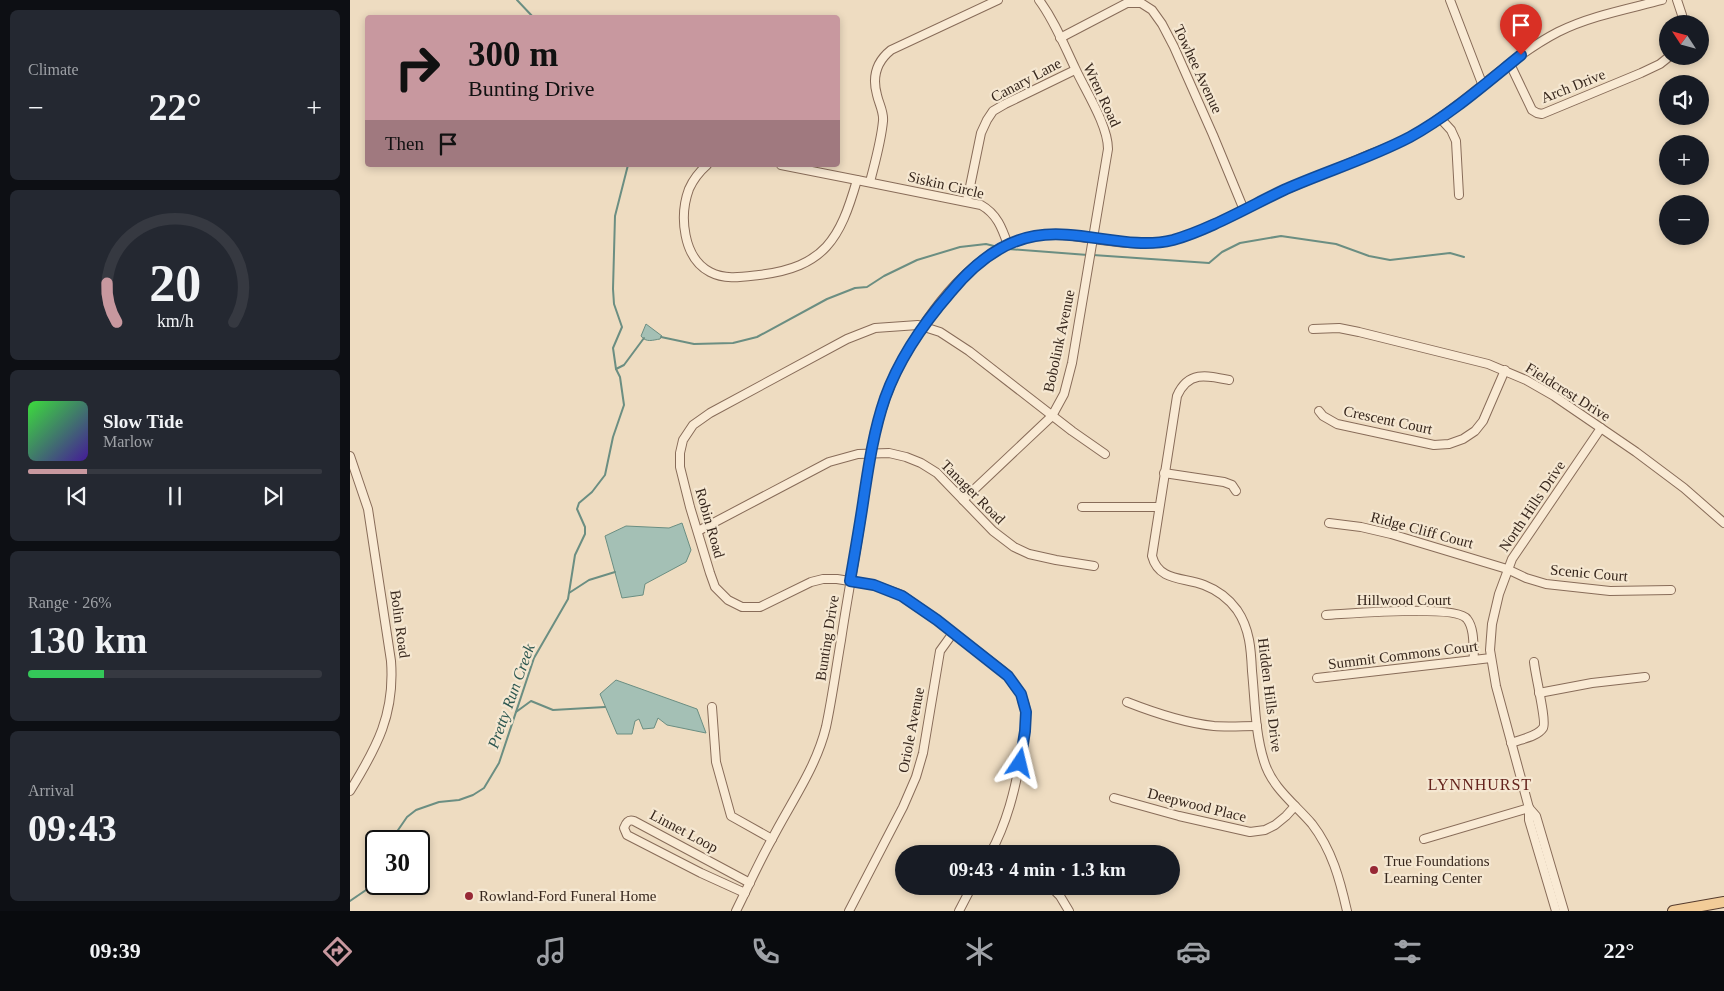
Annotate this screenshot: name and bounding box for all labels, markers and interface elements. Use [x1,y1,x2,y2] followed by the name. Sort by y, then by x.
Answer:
[1500,4,1542,55] pin
[1507,11,1535,39] icon: arrive
[1659,15,1709,65] north arrow
[1659,15,1709,245] map controls
[1171,22,1226,116] street label: Towhee Avenue
[385,35,450,100] icon: right
[468,35,558,74] text: 300 m
[988,55,1064,105] street label: Canary Lane
[28,61,79,78] text: Climate
[1080,61,1124,130] street label: Wren Road
[1539,66,1608,106] street label: Arch Drive
[1659,75,1709,125] button: sound
[468,76,595,101] text: Bunting Drive
[148,86,202,128] text: 22°
[28,92,44,123] text: −
[306,92,322,123] text: +
[434,130,462,158] icon: arrive
[385,133,424,154] text: Then
[1659,135,1709,185] button: +
[906,168,986,202] street label: Siskin Circle
[1659,195,1709,245] button: −
[149,255,201,312] text: 20
[1040,288,1078,394] street label: Bobolink Avenue
[157,311,193,331] text: km/h
[1523,359,1614,425] street label: Fieldcrest Drive
[1342,403,1435,437] street label: Crescent Court
[103,411,183,432] text: Slow Tide
[103,433,154,450] text: Marlow
[938,457,1009,528] street label: Tanager Road
[1496,457,1568,554] street label: North Hills Drive
[63,482,91,510] icon: previous
[161,482,189,510] icon: pause
[259,482,287,510] icon: next
[692,486,728,560] street label: Robin Road
[1369,509,1476,552] street label: Ridge Cliff Court
[1549,562,1629,584] street label: Scenic Court
[387,589,413,660] street label: Bolin Road
[1357,592,1452,608] street label: Hillwood Court
[28,594,112,611] text: Range · 26%
[812,594,842,682] street label: Bunting Drive
[28,619,147,661] text: 130 km
[1255,637,1285,753] street label: Hidden Hills Drive
[1327,638,1480,672] street label: Summit Commons Court
[484,641,539,752] water label: Pretty Run Creek
[895,686,927,774] street label: Oriole Avenue
[993,736,1045,788] position arrow
[1428,776,1532,793] district label: LYNNHURST
[28,782,74,799] text: Arrival
[1146,785,1248,825] street label: Deepwood Place
[647,806,721,856] street label: Linnet Loop
[28,807,117,849] text: 09:43
[365,830,430,895] speed limit sign: 30
[1384,853,1490,886] place label: True Foundations Learning Center
[949,859,1126,880] text: 09:43 · 4 min · 1.3 km
[1368,864,1380,876] marker: True Foundations Learning Center
[479,888,657,904] place label: Rowland-Ford Funeral Home
[463,890,475,902] marker: Rowland-Ford Funeral Home
[320,934,355,969] icon: directions
[534,934,569,969] icon: music
[748,934,783,969] icon: phone
[962,934,997,969] icon: climate
[1176,934,1211,969] icon: car
[1390,934,1425,969] icon: filters
[89,938,141,963] text: 09:39
[1604,938,1634,963] text: 22°

